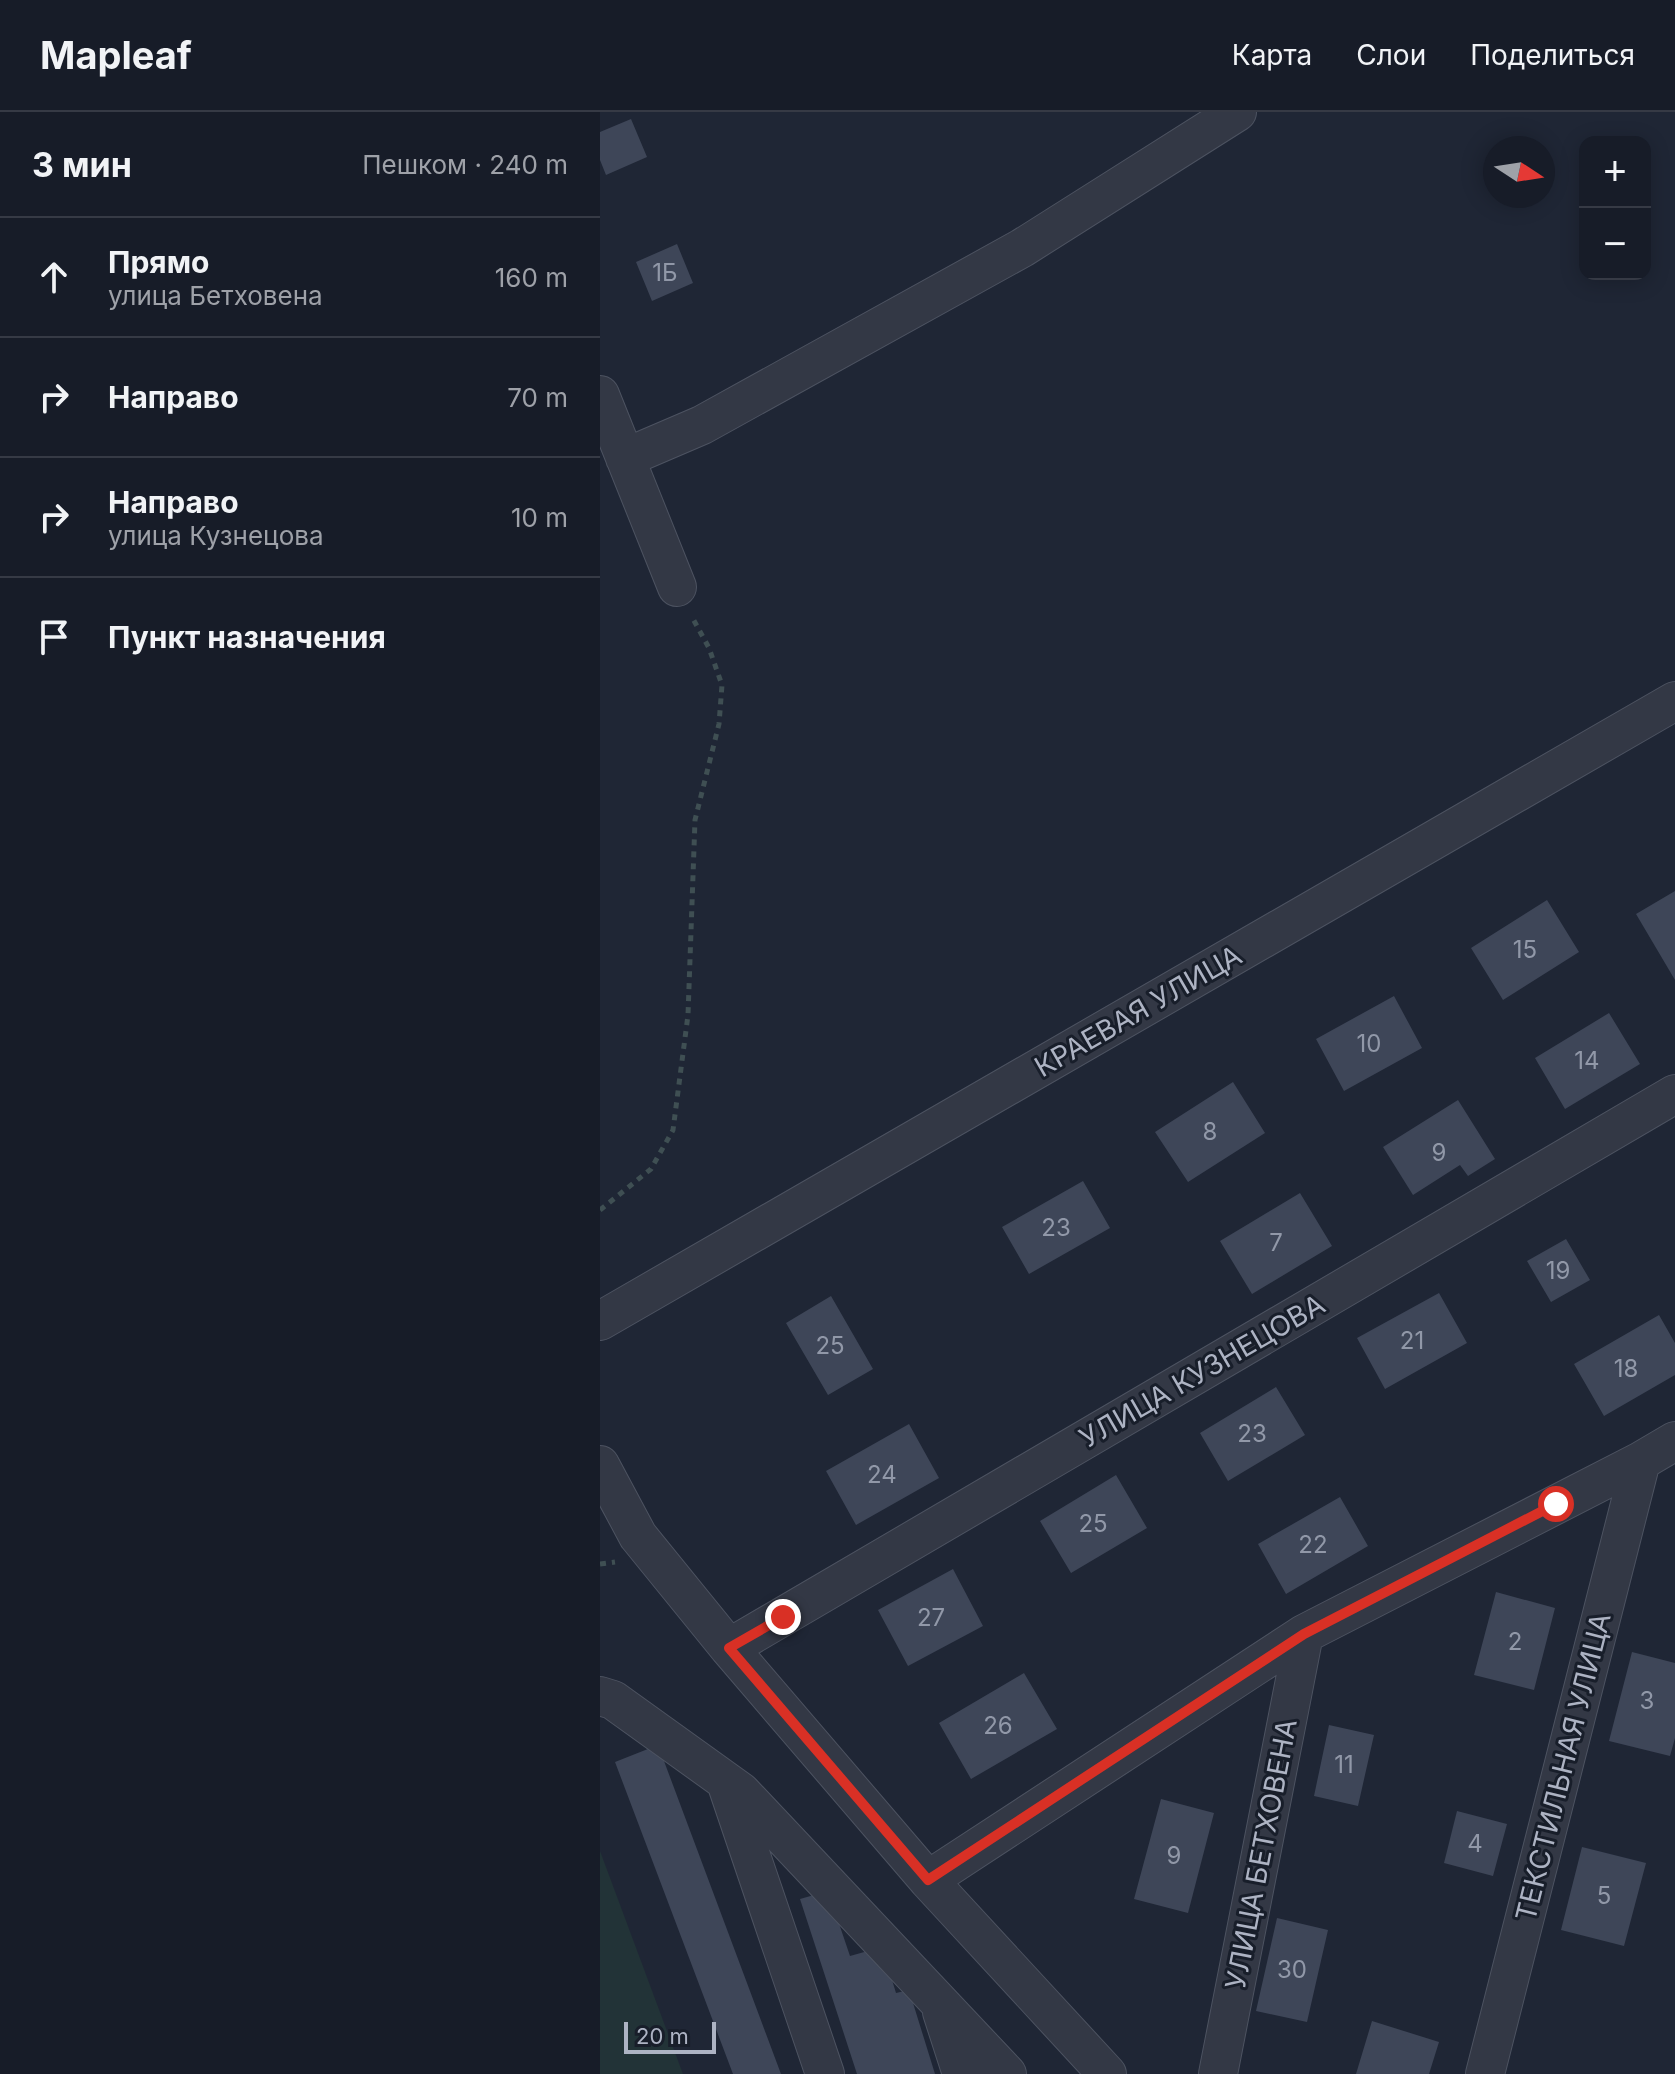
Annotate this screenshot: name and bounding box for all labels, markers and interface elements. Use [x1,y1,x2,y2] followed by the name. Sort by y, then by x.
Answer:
[40,32,192,78] text: Mapleaf
[1232,38,1312,72] text: Карта
[1356,38,1426,72] text: Слои
[1470,38,1635,72] text: Поделиться
[1483,136,1555,208] north arrow
[1579,136,1651,280] map controls
[1579,136,1651,208] button: +
[32,144,132,185] text: 3 мин
[362,149,568,180] text: Пешком · 240 m
[1579,208,1651,280] button: −
[108,244,209,280] text: Прямо
[32,255,76,299] icon: ahead
[652,258,678,287] house number: 1Б
[495,262,568,293] text: 160 m
[108,280,323,311] text: улица Бетховена
[32,375,76,419] icon: right
[108,379,239,415] text: Направо
[507,382,568,413] text: 70 m
[108,484,239,520] text: Направо
[32,495,76,539] icon: right
[511,502,568,533] text: 10 m
[108,520,324,551] text: улица Кузнецова
[32,615,76,659] icon: arrive
[108,619,386,655] text: Пункт назначения
[1513,935,1537,964] house number: 15
[1028,938,1248,1084] street label: КРАЕВАЯ УЛИЦА
[1357,1029,1381,1058] house number: 10
[1574,1046,1600,1075] house number: 14
[1203,1117,1217,1146] house number: 8
[1432,1138,1446,1167] house number: 9
[1041,1213,1071,1242] house number: 23
[1269,1228,1283,1257] house number: 7
[1546,1256,1570,1285] house number: 19
[1073,1287,1331,1455] street label: УЛИЦА КУЗНЕЦОВА
[1400,1326,1424,1355] house number: 21
[815,1331,845,1360] house number: 25
[1614,1354,1638,1383] house number: 18
[1237,1419,1267,1448] house number: 23
[867,1460,897,1489] house number: 24
[1538,1486,1574,1522] route start
[1078,1509,1108,1538] house number: 25
[1298,1530,1328,1559] house number: 22
[765,1599,801,1635] route end
[917,1603,945,1632] house number: 27
[1508,1609,1618,1925] street label: ТЕКСТИЛЬНАЯ УЛИЦА
[1508,1627,1522,1656] house number: 2
[1640,1686,1654,1715] house number: 3
[983,1711,1013,1740] house number: 26
[1218,1716,1304,1992] street label: УЛИЦА БЕТХОВЕНА
[1334,1750,1354,1779] house number: 11
[1467,1829,1483,1858] house number: 4
[1167,1841,1181,1870] house number: 9
[1597,1881,1611,1910] house number: 5
[1277,1955,1307,1984] house number: 30
[624,2018,716,2054] scale bar
[636,2023,689,2049] text: 20 m

